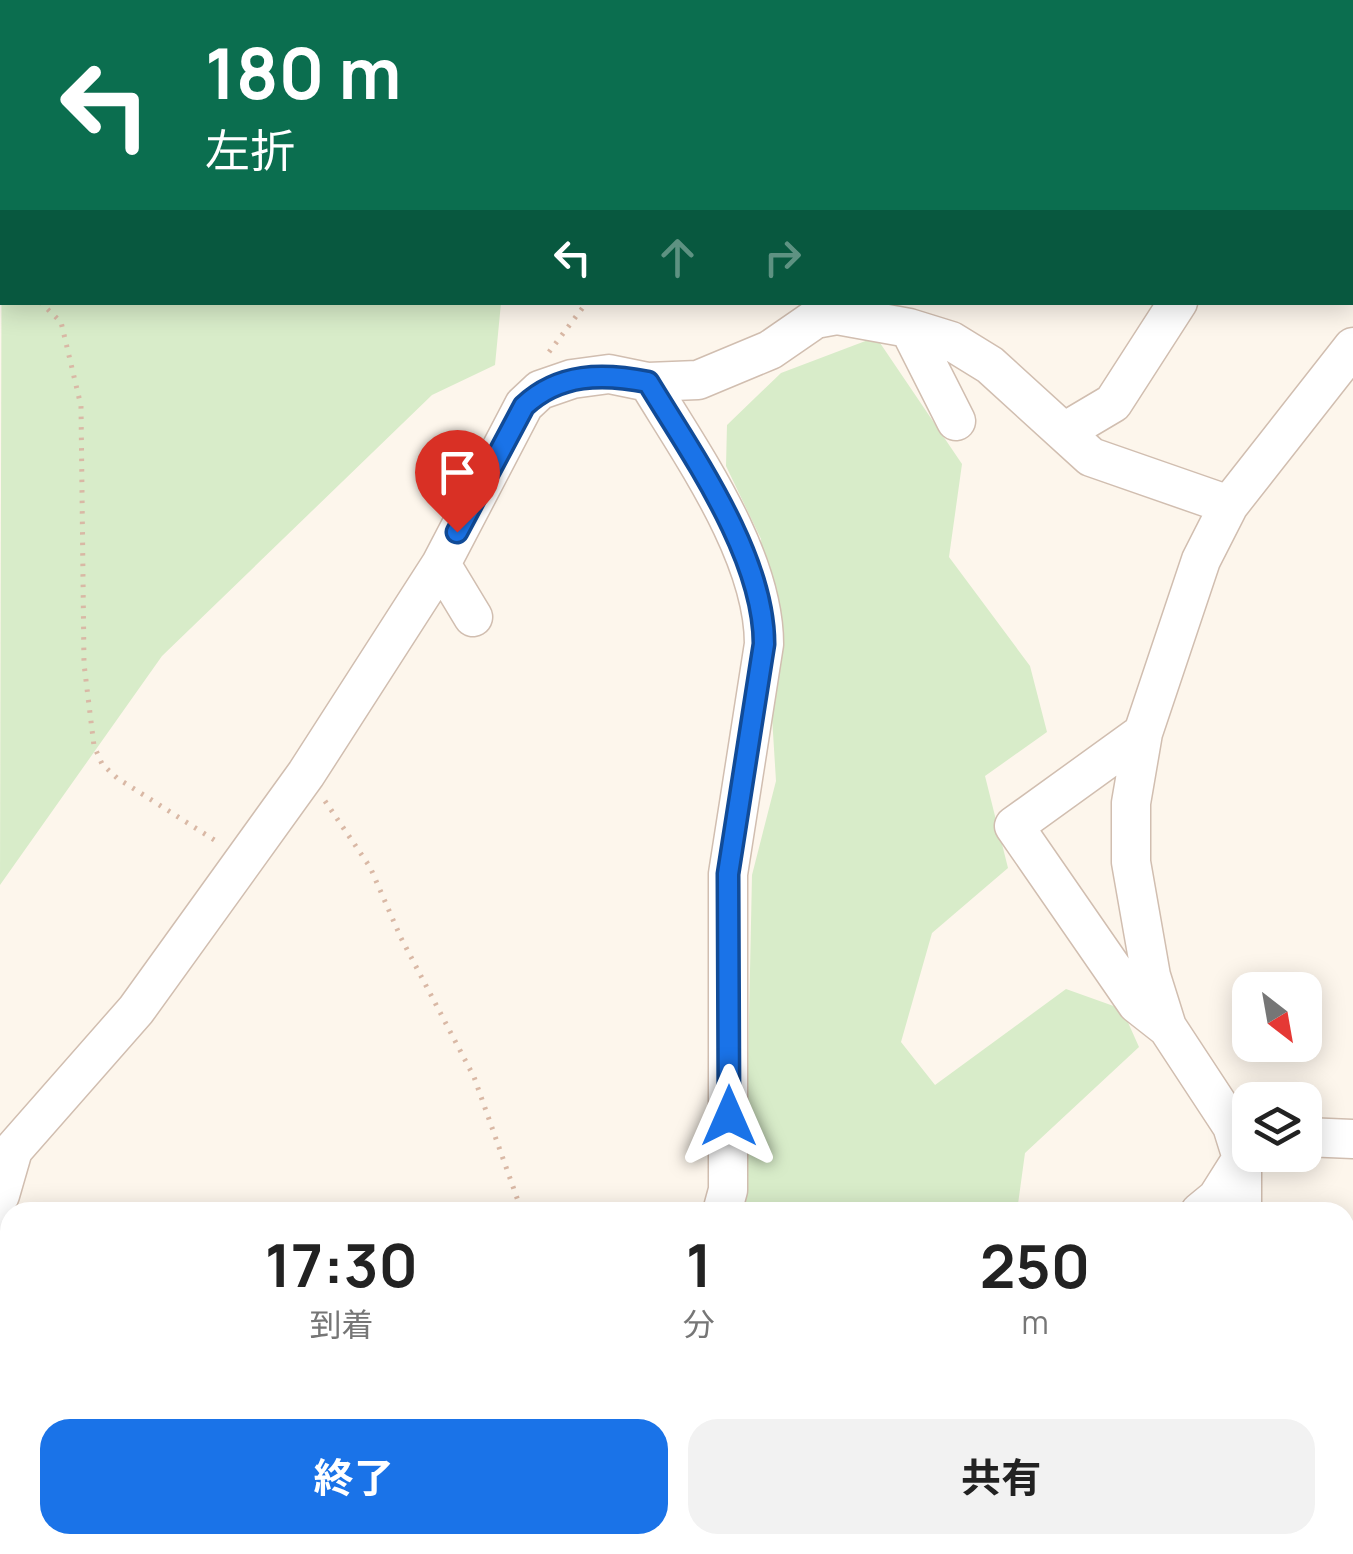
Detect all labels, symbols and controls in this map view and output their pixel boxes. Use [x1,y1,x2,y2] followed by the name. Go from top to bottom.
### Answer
[205,24,402,120] text: 180 m
[40,40,170,170] icon: left
[205,119,295,181] text: 左折
[545,230,600,285] icon: left
[650,230,705,285] icon: ahead
[755,230,810,285] icon: right
[415,430,500,533] pin
[430,445,485,500] icon: arrive
[1232,972,1322,1062] north arrow
[1232,972,1322,1172] map controls
[677,1064,781,1168] position arrow
[1232,1082,1322,1172] button: layers
[265,1223,418,1305] text: 17:30
[686,1223,712,1305] text: 1
[980,1224,1090,1306] text: 250
[1021,1300,1049,1344] text: m
[309,1302,373,1346] text: 到着
[683,1302,715,1346] text: 分
[40,1419,668,1534] button: 終了
[688,1419,1315,1534] button: 共有

